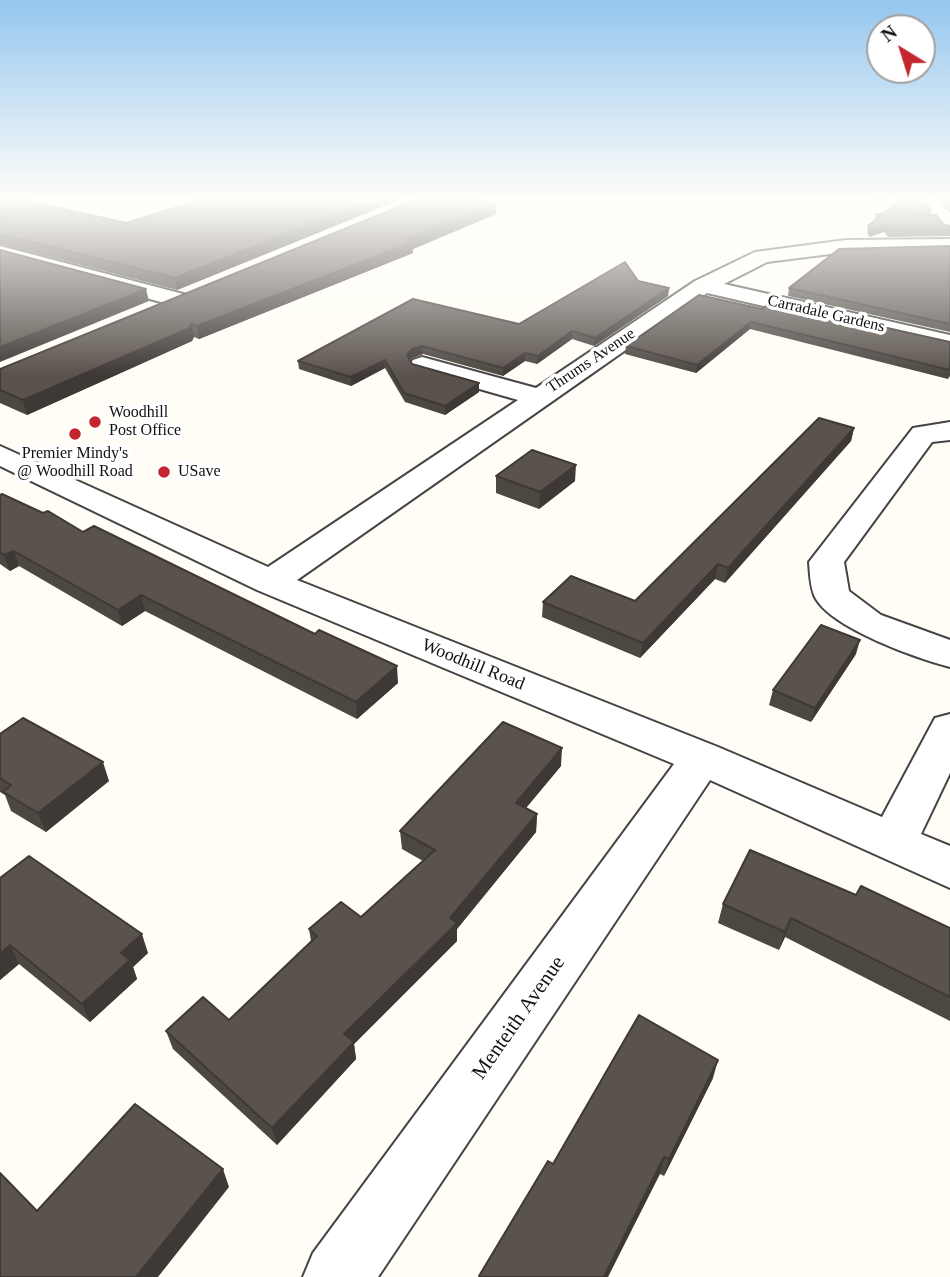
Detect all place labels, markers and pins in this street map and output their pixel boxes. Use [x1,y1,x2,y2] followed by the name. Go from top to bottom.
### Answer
[109,403,181,441] place label: Woodhill Post Office
[87,414,103,430] marker: Woodhill Post Office
[67,426,83,442] marker: Premier Mindy's @ Woodhill Road
[17,444,133,482] place label: Premier Mindy's @ Woodhill Road
[178,462,221,482] place label: USave
[156,464,172,480] marker: USave

